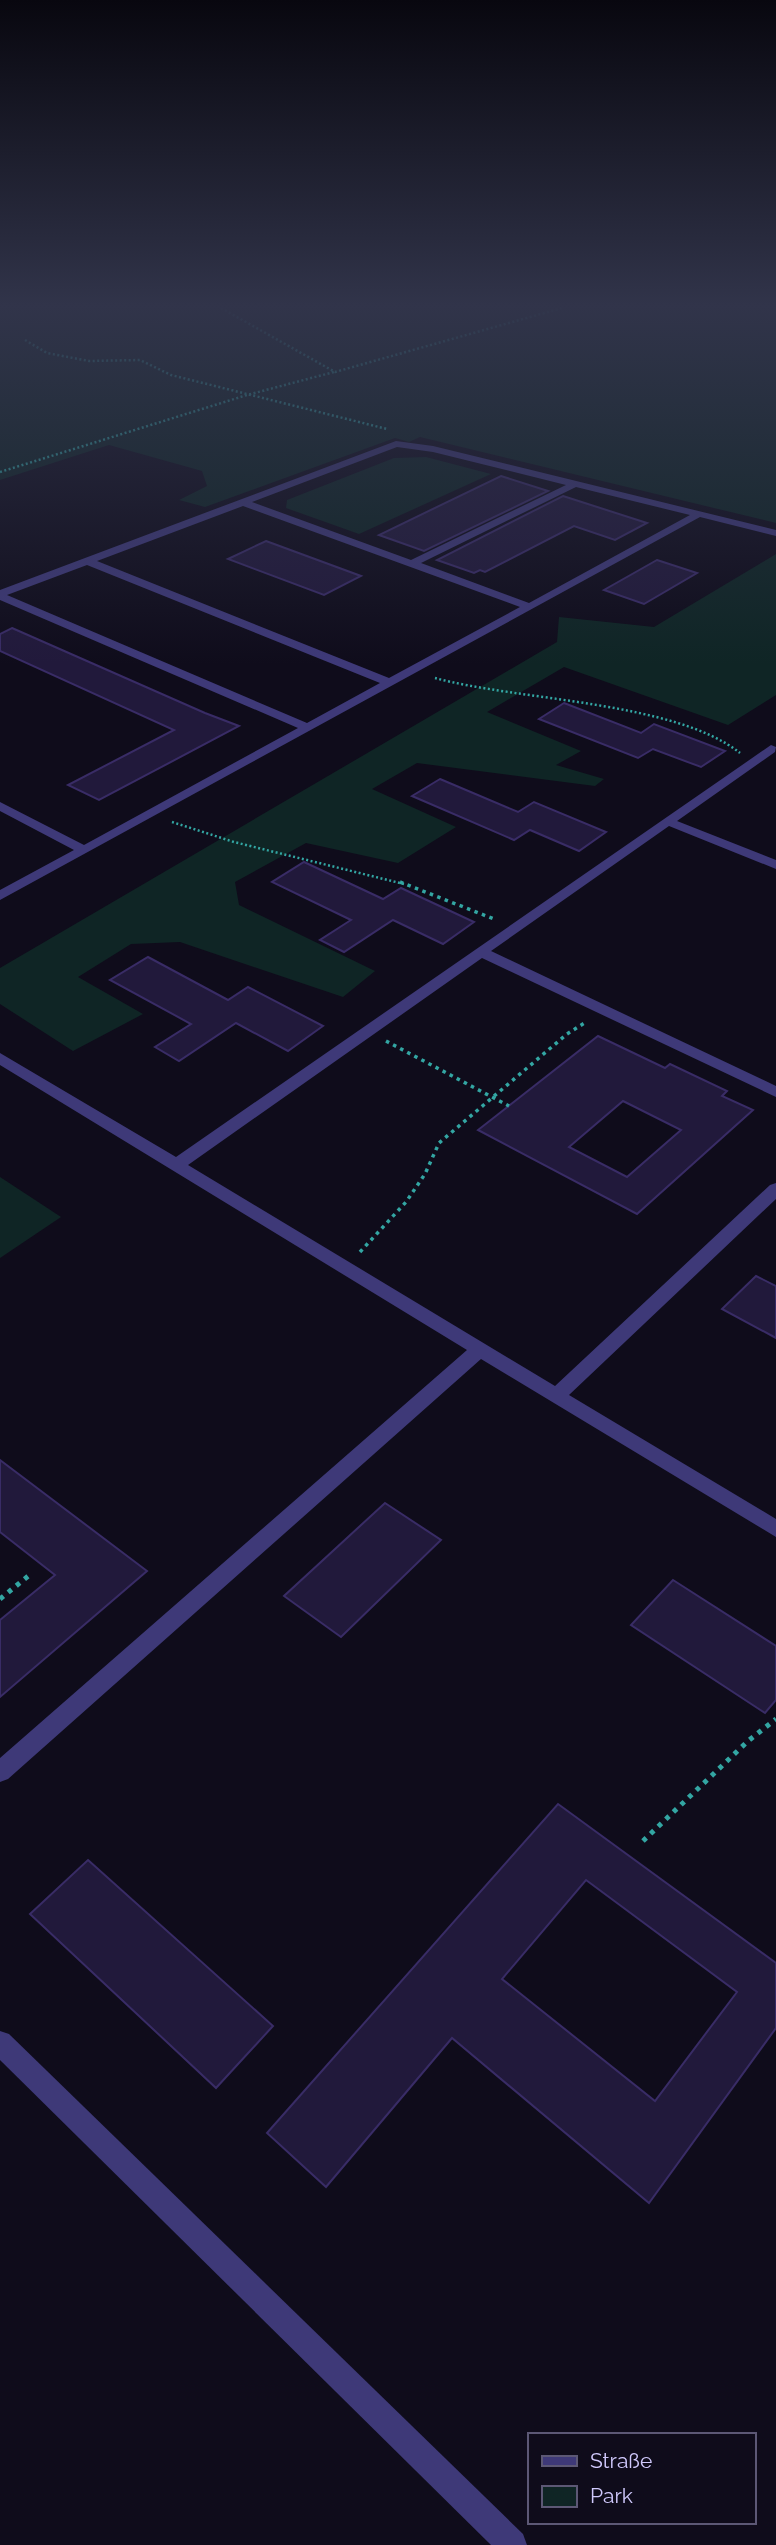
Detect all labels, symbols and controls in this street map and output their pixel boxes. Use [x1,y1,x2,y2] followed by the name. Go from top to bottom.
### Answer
[528,2433,755,2524] legend
[590,2448,652,2473] text: Straße
[590,2483,633,2508] text: Park

